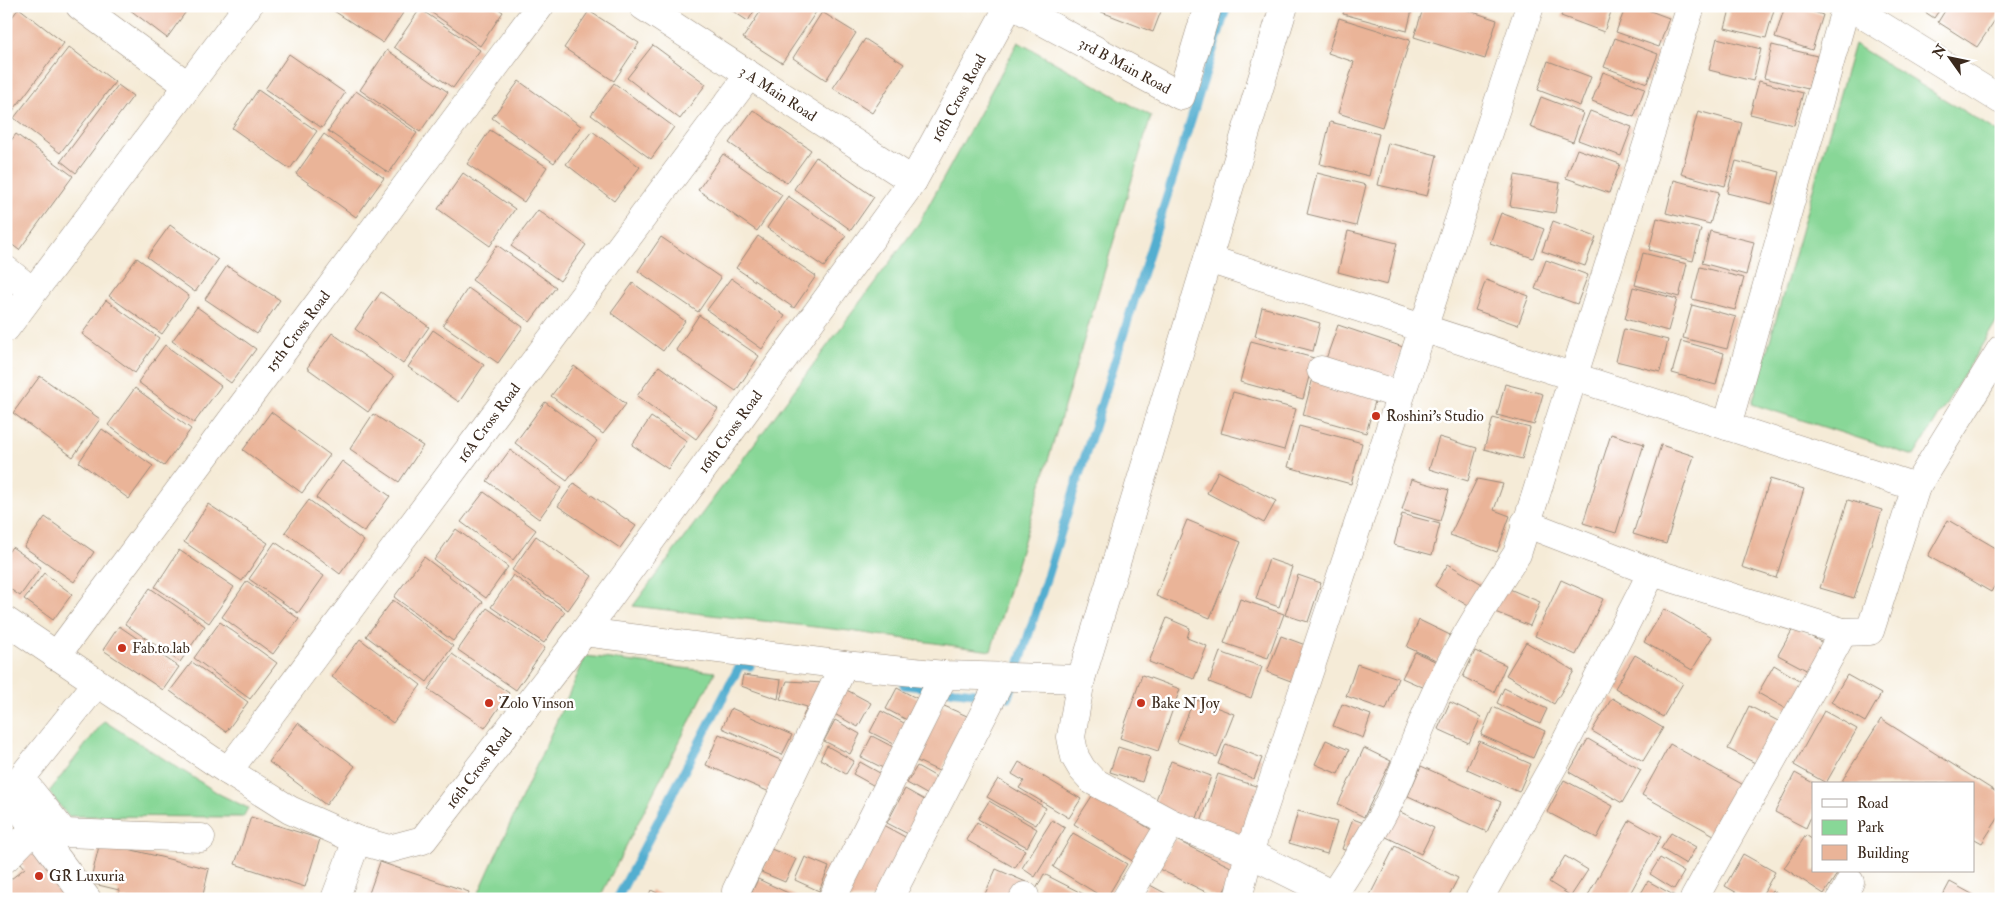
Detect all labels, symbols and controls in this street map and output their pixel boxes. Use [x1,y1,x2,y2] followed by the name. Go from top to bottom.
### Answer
[1924,32,1974,82] north arrow
[1075,34,1175,99] street label: 3rd B Main Road
[1928,41,1950,62] text: N
[927,50,991,145] street label: 16th Cross Road
[736,62,821,126] street label: 3 A Main Road
[262,287,335,376] street label: 15th Cross Road
[453,379,525,466] street label: 16A Cross Road
[694,387,767,477] street label: 16th Cross Road
[1386,407,1484,426] place label: Roshini's Studio
[1370,410,1382,422] marker: Roshini's Studio
[132,639,190,658] place label: Fab.to.lab
[116,642,128,654] marker: Fab.to.lab
[499,694,574,713] place label: Zolo Vinson
[1151,694,1220,714] place label: Bake N Joy
[483,697,495,709] marker: Zolo Vinson
[1135,697,1147,709] marker: Bake N Joy
[442,724,517,813] street label: 16th Cross Road
[1812,782,1974,872] legend
[1857,794,1889,813] text: Road
[1857,818,1884,837] text: Park
[1857,844,1909,863] text: Building
[49,867,125,886] place label: GR Luxuria
[33,870,45,882] marker: GR Luxuria

